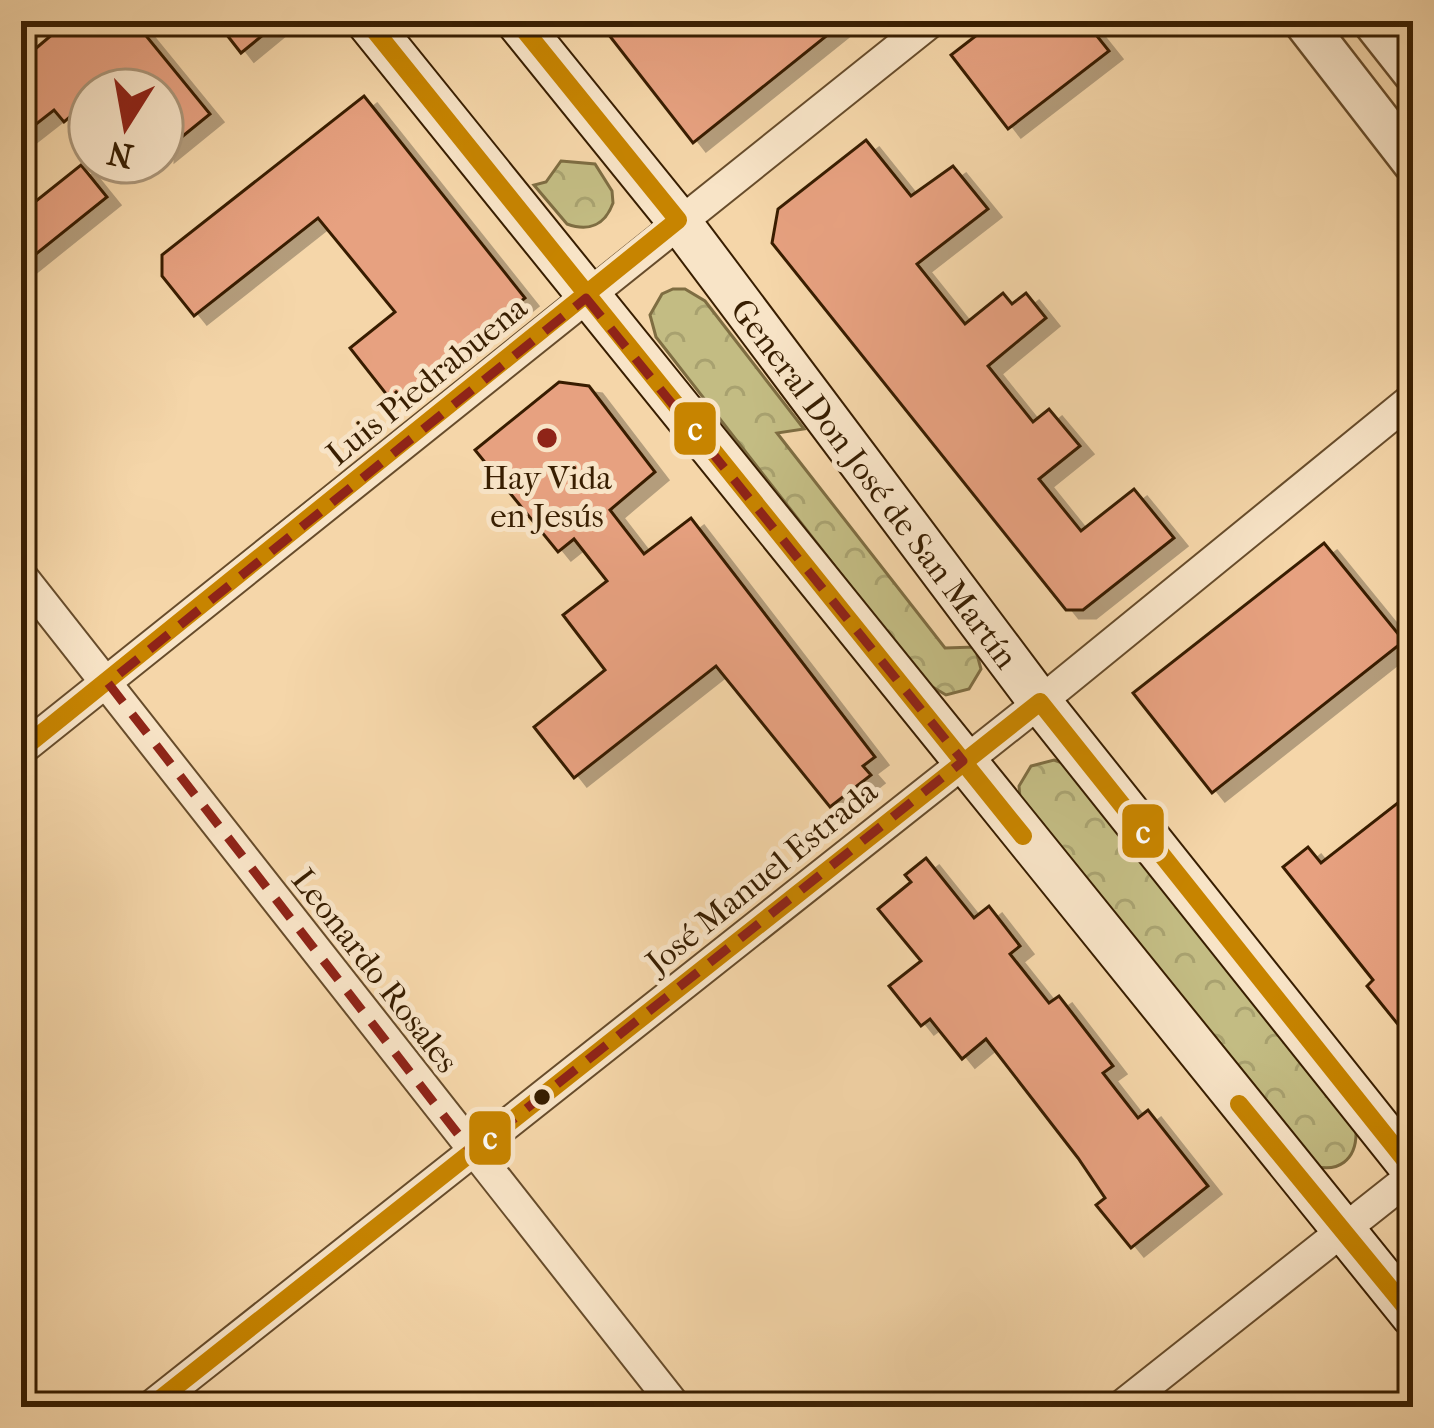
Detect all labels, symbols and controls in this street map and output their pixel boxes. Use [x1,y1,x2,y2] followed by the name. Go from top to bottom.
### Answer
[66,66,186,186] north arrow
[105,132,137,176] text: N
[319,288,536,474] street label: Luis Piedrabuena
[722,291,1026,676] street label: General Don José de San Martín
[672,400,718,457] line badge: c
[688,410,703,449] text: c
[534,425,560,451] marker: Hay Vida en Jesús
[482,459,613,536] place label: Hay Vida en Jesús
[636,772,886,984] street label: José Manuel Estrada
[1120,802,1166,860] line badge: c
[1136,813,1151,852] text: c
[283,861,466,1081] street label: Leonardo Rosales
[531,1086,553,1108] unlabelled marker
[467,1109,513,1167] line badge: c
[483,1119,498,1158] text: c

